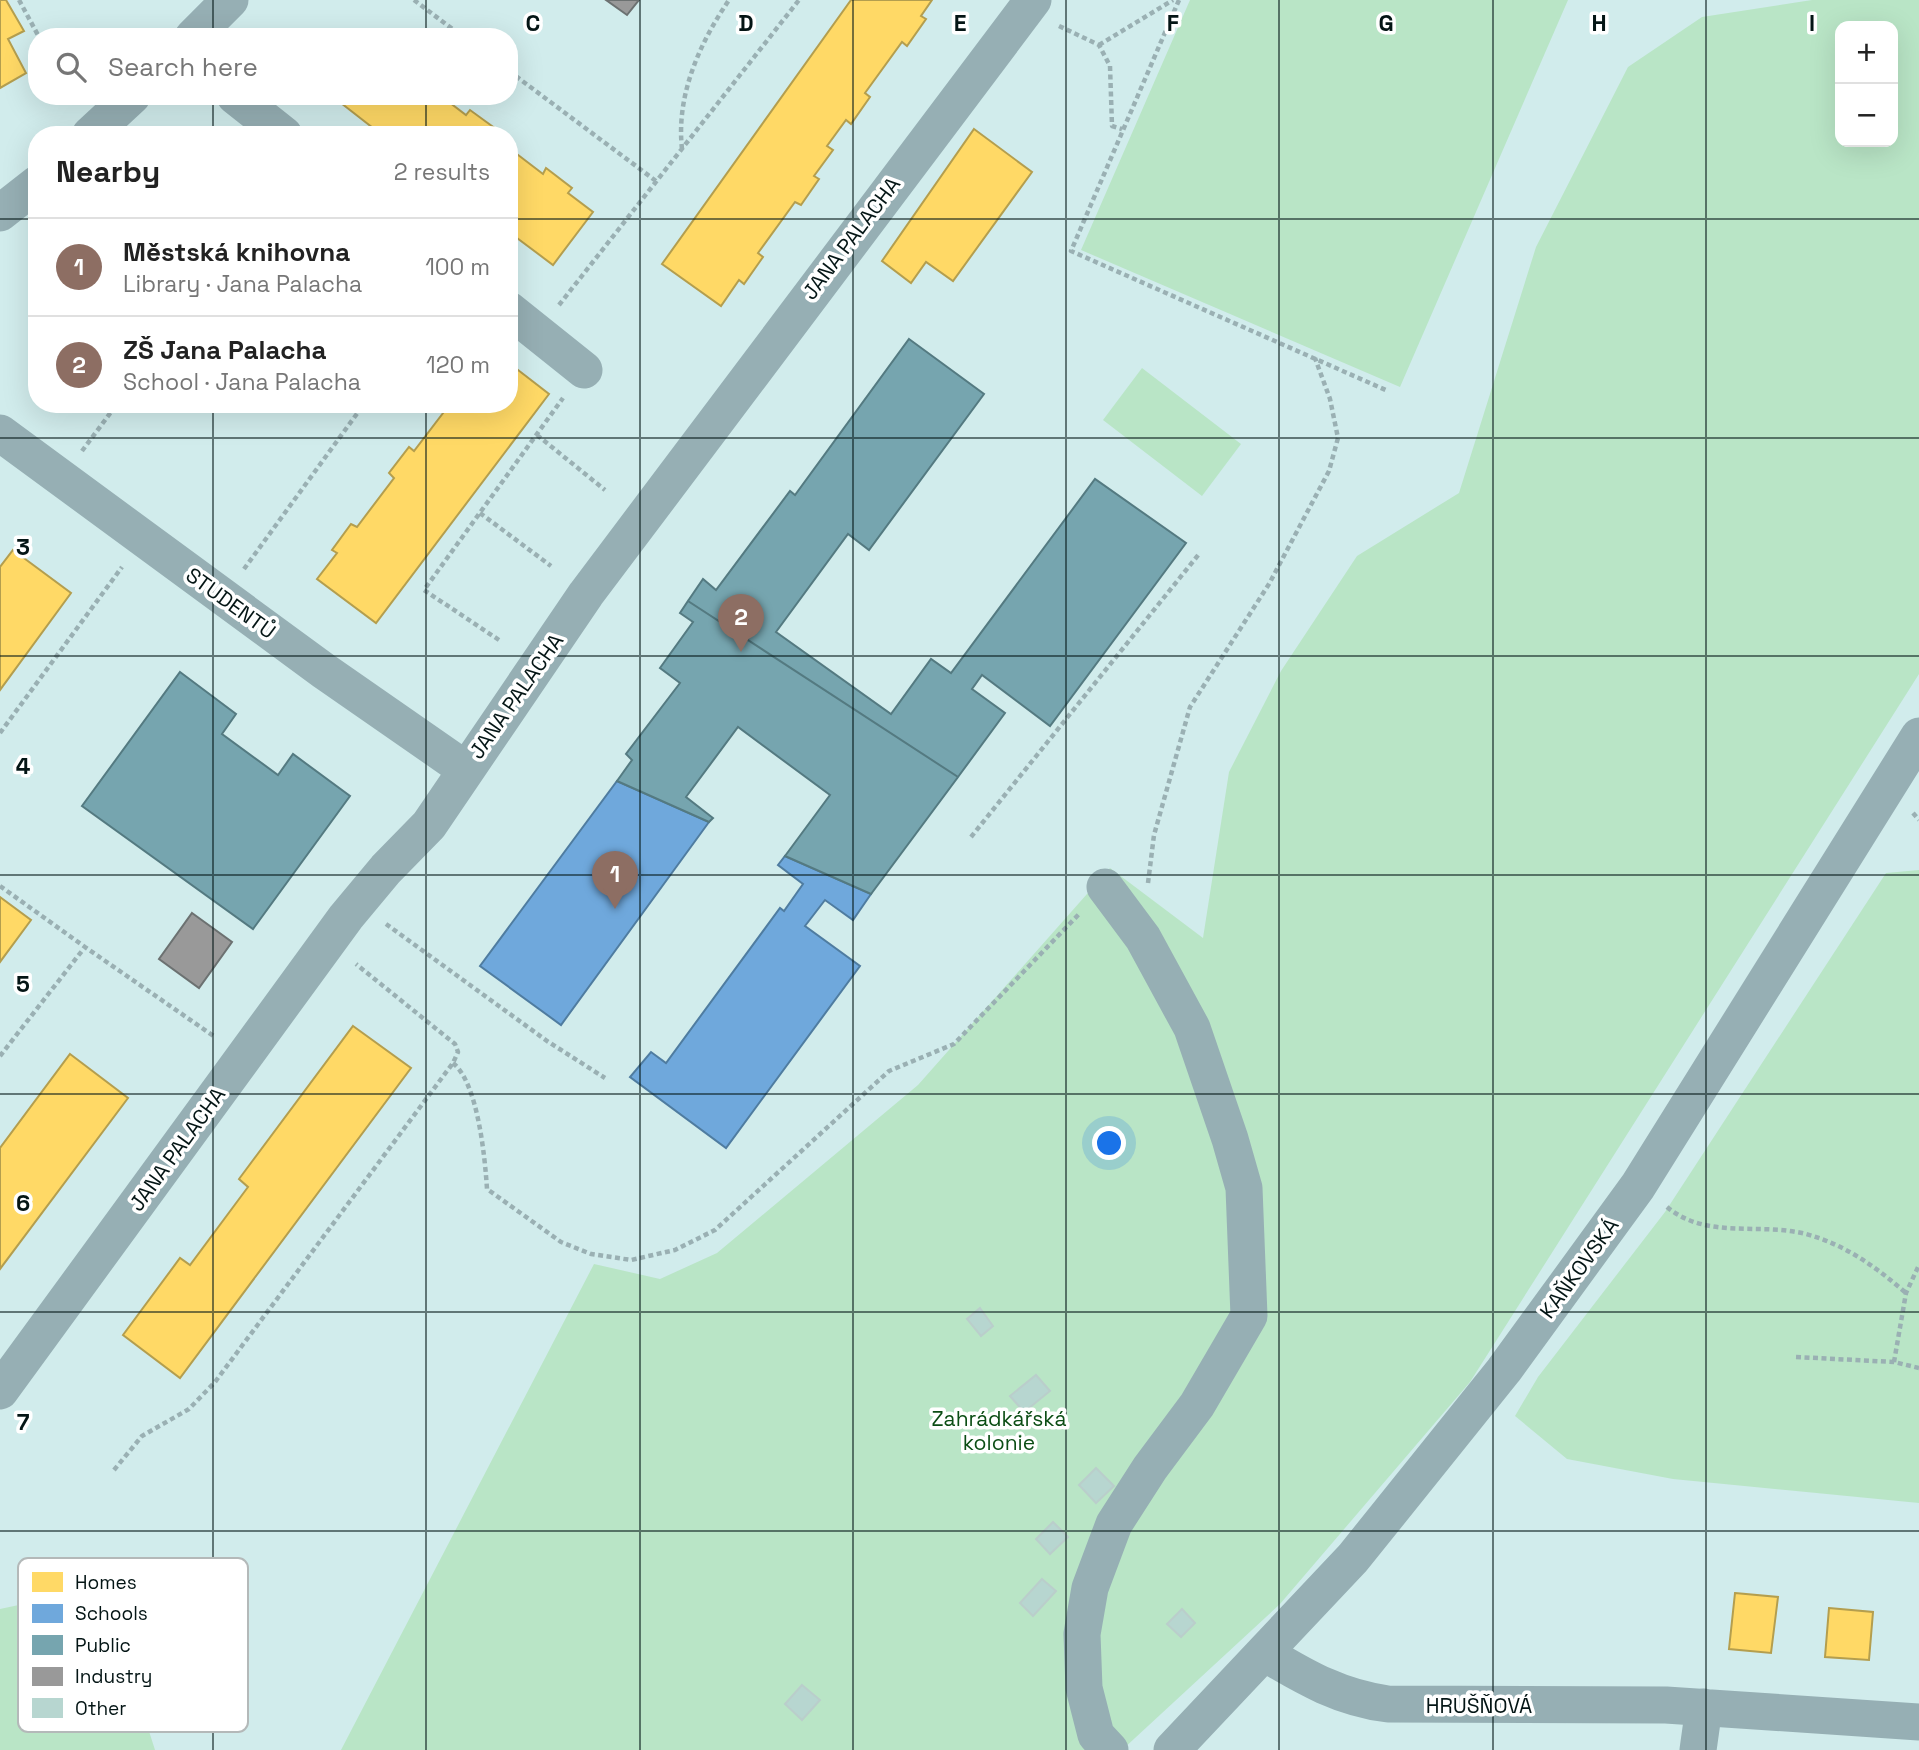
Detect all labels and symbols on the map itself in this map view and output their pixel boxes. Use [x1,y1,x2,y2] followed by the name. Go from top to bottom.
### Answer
[526,8,540,38] text: C
[738,8,754,38] text: D
[954,8,966,38] text: E
[1167,8,1179,38] text: F
[1378,8,1394,38] text: G
[1591,8,1607,38] text: H
[1809,8,1815,38] text: I
[796,171,906,305] street label: JANA PALACHA
[16,532,30,562] text: 3
[181,561,281,645] street label: STUDENTŮ
[718,594,764,652] pin: 2
[463,628,569,764] street label: JANA PALACHA
[16,751,31,781] text: 4
[592,851,638,909] pin: 1
[16,969,30,999] text: 5
[123,1082,231,1216] street label: JANA PALACHA
[1092,1126,1126,1160] your location
[16,1188,30,1218] text: 6
[1534,1213,1624,1323] street label: KAŇKOVSKÁ
[932,1405,1066,1456] park label: Zahrádkářská kolonie
[17,1407,30,1437] text: 7
[18,1558,248,1732] legend
[75,1570,137,1595] text: Homes
[75,1601,148,1626] text: Schools
[75,1633,131,1658] text: Public
[75,1664,152,1689] text: Industry
[1426,1692,1532,1719] street label: HRUŠŇOVÁ
[75,1696,127,1721] text: Other

